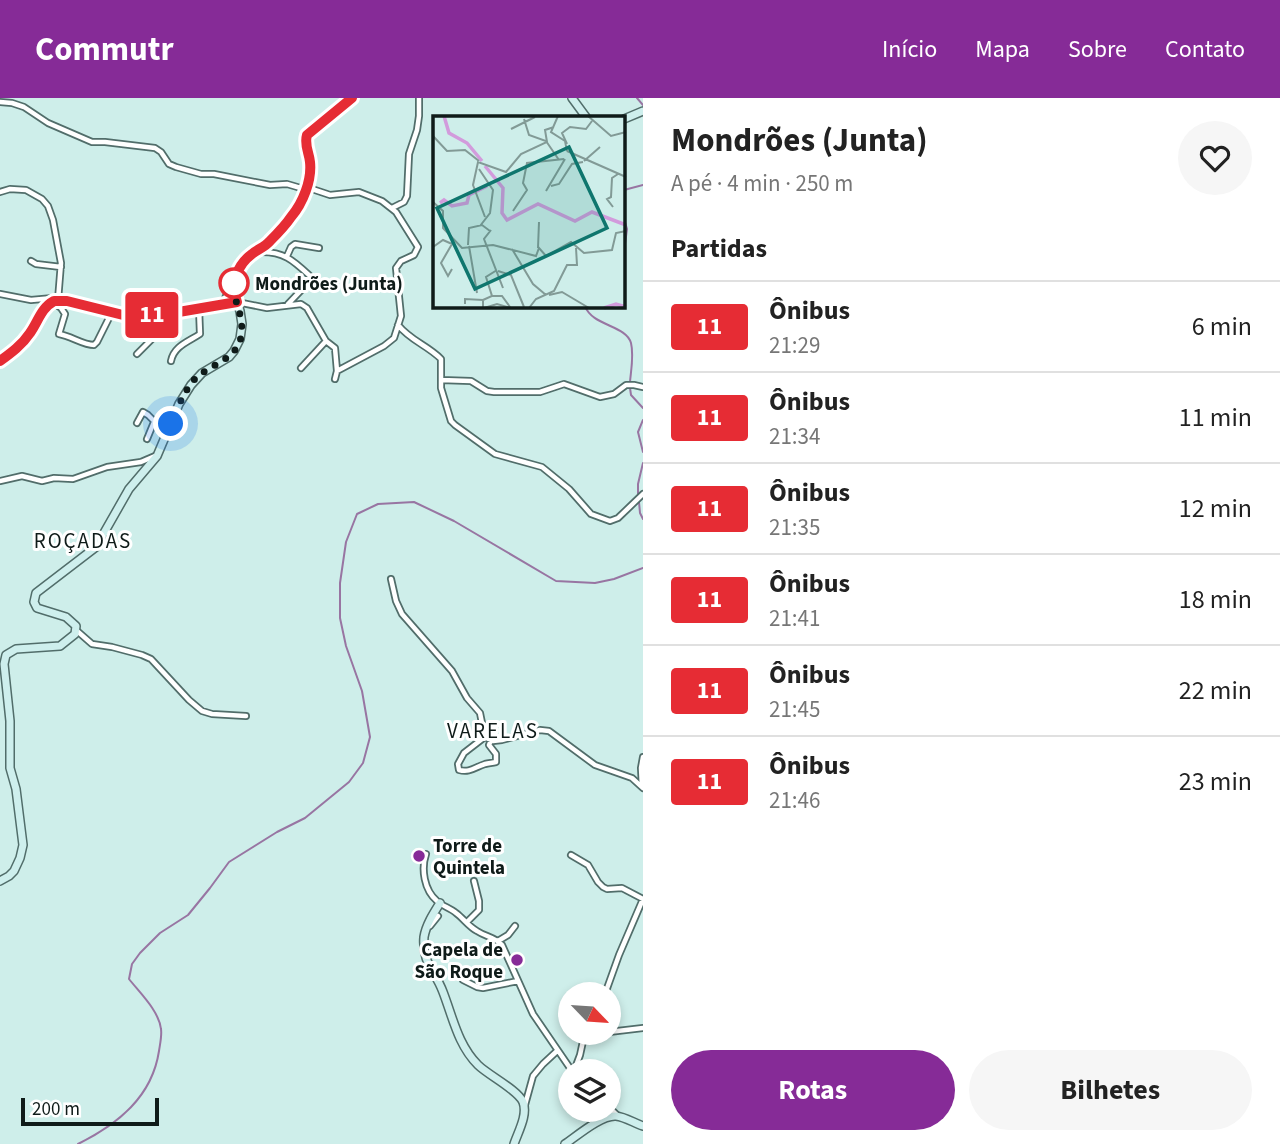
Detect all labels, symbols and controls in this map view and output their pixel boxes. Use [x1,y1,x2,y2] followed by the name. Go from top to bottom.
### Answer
[35,26,174,73] text: Commutr
[882,32,937,67] text: Início
[975,32,1030,67] text: Mapa
[1068,32,1127,67] text: Sobre
[1165,32,1245,67] text: Contato
[433,116,626,308] inset map
[671,117,928,164] text: Mondrões (Junta)
[1178,121,1252,195] button: heart
[671,167,853,200] text: A pé · 4 min · 250 m
[671,230,767,267] text: Partidas
[219,268,249,298] marker: Mondrões (Junta)
[255,271,403,298] place label: Mondrões (Junta)
[120,292,184,338] line badge: 11
[769,292,850,329] text: Ônibus
[139,297,165,332] text: 11
[1192,308,1252,345] text: 6 min
[697,309,722,344] text: 11
[769,329,820,362] text: 21:29
[769,383,850,420] text: Ônibus
[1179,399,1252,436] text: 11 min
[697,400,722,435] text: 11
[153,406,188,441] your location
[769,420,820,453] text: 21:34
[769,474,850,511] text: Ônibus
[1179,490,1252,527] text: 12 min
[697,491,722,526] text: 11
[769,511,820,544] text: 21:35
[34,526,132,556] district label: ROÇADAS
[769,565,850,602] text: Ônibus
[1179,581,1252,618] text: 18 min
[697,582,722,617] text: 11
[769,602,820,635] text: 21:41
[769,656,850,693] text: Ônibus
[1179,672,1252,709] text: 22 min
[697,673,722,708] text: 11
[769,693,820,726] text: 21:45
[447,716,539,746] district label: VARELAS
[769,747,850,784] text: Ônibus
[1179,763,1252,800] text: 23 min
[697,764,722,799] text: 11
[769,784,820,817] text: 21:46
[433,833,505,882] place label: Torre de Quintela
[411,848,427,864] marker: Torre de Quintela
[415,937,503,986] place label: Capela de São Roque
[509,952,525,968] marker: Capela de São Roque
[558,982,621,1045] north arrow
[558,982,621,1122] map controls
[671,1050,955,1130] button: Rotas
[969,1050,1252,1130] button: Bilhetes
[558,1059,621,1122] button: layers
[21,1095,159,1127] scale bar
[32,1096,80,1123] text: 200 m

